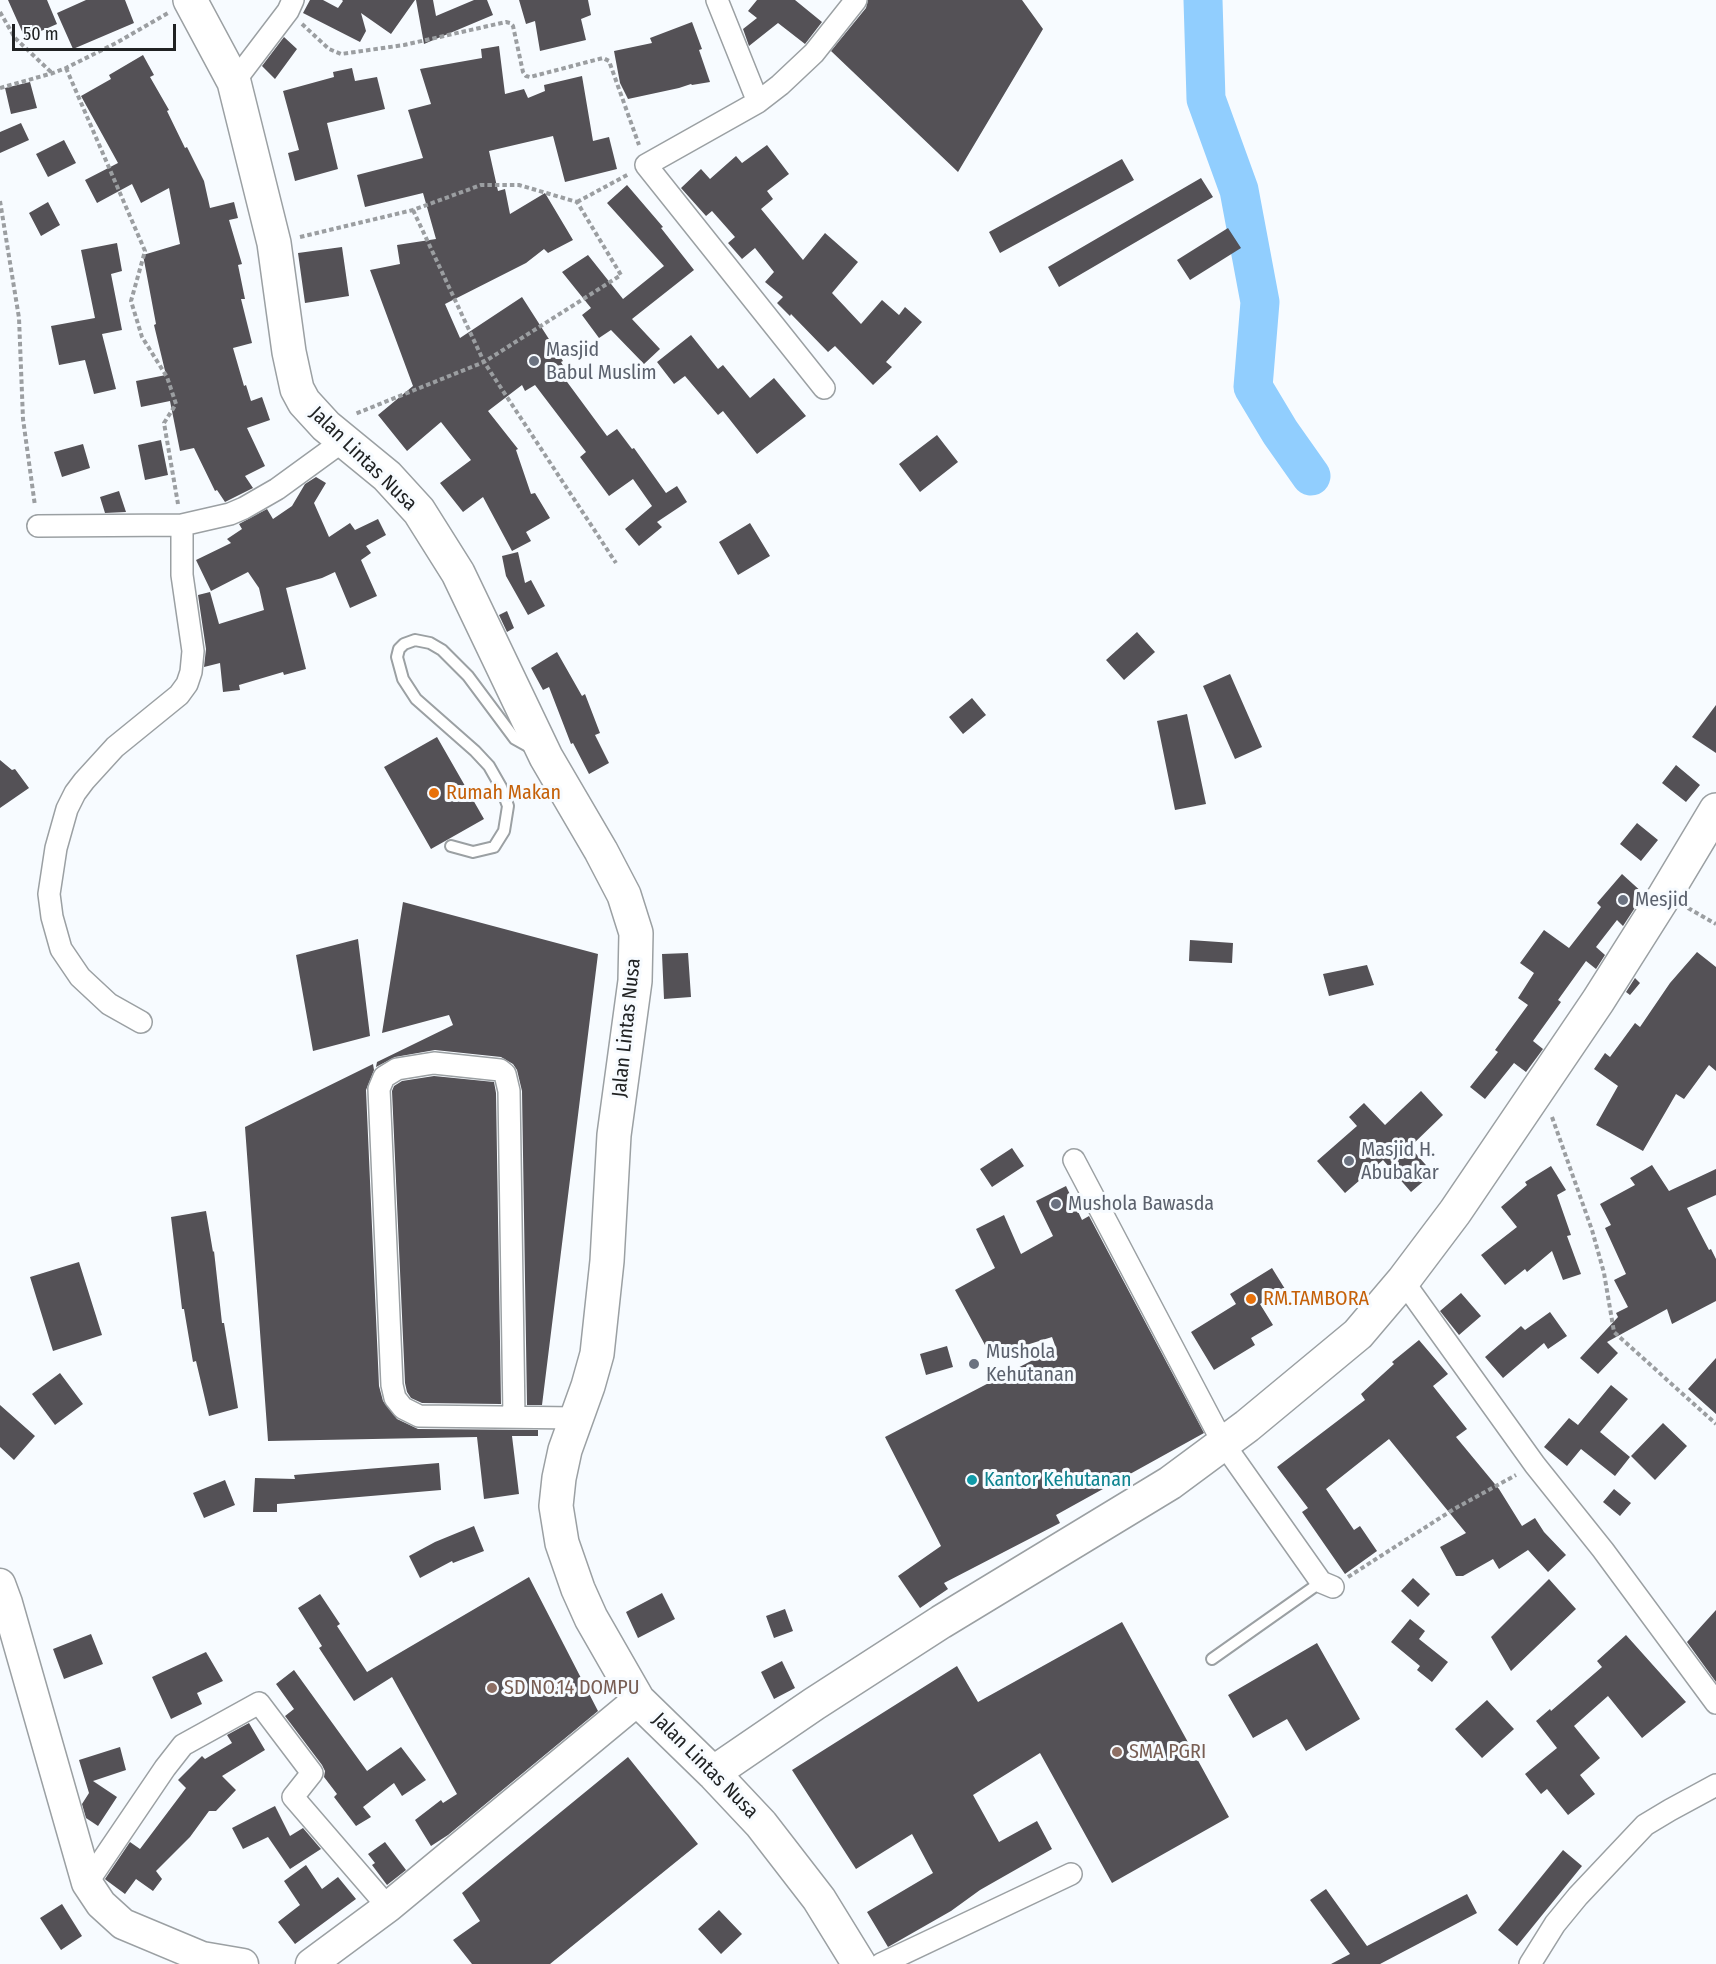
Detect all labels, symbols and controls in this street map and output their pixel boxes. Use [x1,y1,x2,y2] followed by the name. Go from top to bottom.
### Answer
[15,12,178,50] scale bar
[23,23,59,45] text: 50 m
[546,338,657,385] place label: Masjid Babul Muslim
[527,354,541,368] marker: Masjid Babul Muslim
[304,402,422,516] street label: Jalan Lintas Nusa
[446,781,561,805] place label: Rumah Makan
[427,786,441,800] marker: Rumah Makan
[1635,888,1688,912] place label: Mesjid
[1616,893,1630,907] marker: Mesjid
[608,957,646,1099] street label: Jalan Lintas Nusa
[1361,1138,1439,1185] place label: Masjid H. Abubakar
[1342,1154,1356,1168] marker: Masjid H. Abubakar
[1068,1192,1214,1216] place label: Mushola Bawasda
[1049,1197,1063,1211] marker: Mushola Bawasda
[1263,1287,1369,1311] place label: RM.TAMBORA
[1244,1292,1258,1306] marker: RM.TAMBORA
[986,1340,1074,1387] place label: Mushola Kehutanan
[967,1357,981,1371] marker: Mushola Kehutanan
[984,1468,1131,1492] place label: Kantor Kehutanan
[965,1473,979,1487] marker: Kantor Kehutanan
[504,1676,639,1700] place label: SD NO.14 DOMPU
[485,1681,499,1695] marker: SD NO.14 DOMPU
[647,1708,763,1824] street label: Jalan Lintas Nusa
[1129,1740,1206,1764] place label: SMA PGRI
[1110,1745,1124,1759] marker: SMA PGRI

